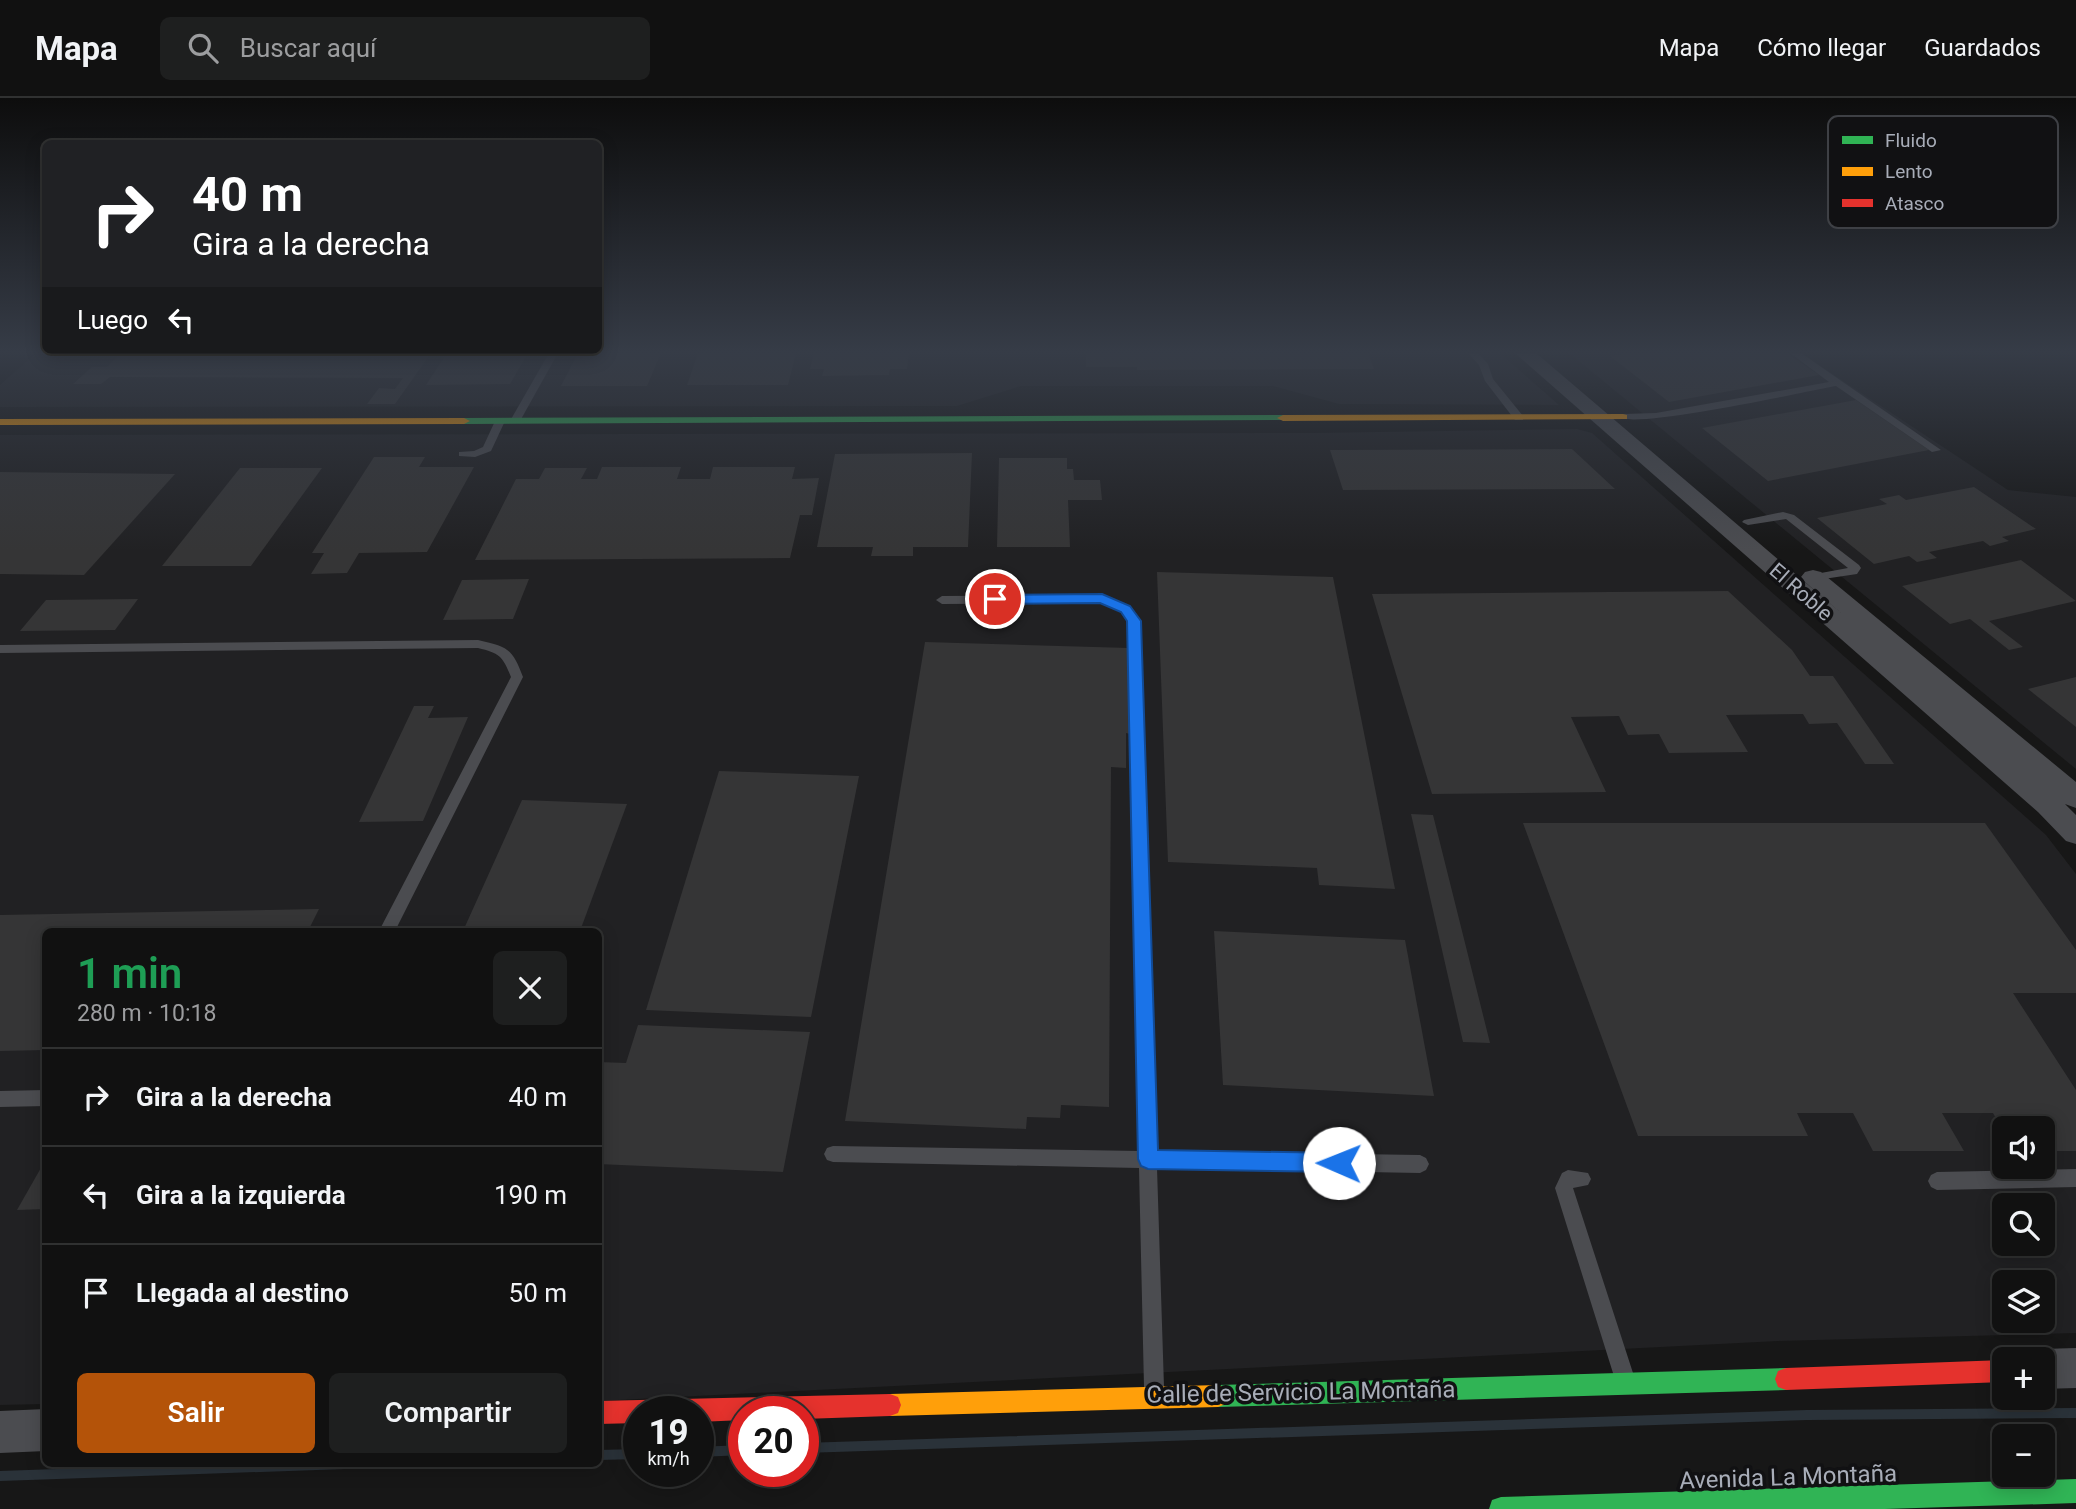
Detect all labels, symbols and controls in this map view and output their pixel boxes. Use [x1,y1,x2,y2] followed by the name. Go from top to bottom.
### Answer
[160,17,650,80] search box
[35,29,118,68] text: Mapa
[184,29,222,67] icon: search
[240,33,376,63] text: Buscar aquí
[1659,34,1719,62] text: Mapa
[1757,34,1886,62] text: Cómo llegar
[1924,34,2041,62] text: Guardados
[1828,116,2058,228] legend
[1885,129,1937,152] text: Fluido
[1885,160,1933,183] text: Lento
[192,166,303,223] text: 40 m
[77,168,168,259] icon: right
[1885,192,1944,215] text: Atasco
[192,225,430,263] text: Gira a la derecha
[162,301,200,339] icon: left
[77,305,148,335] text: Luego
[1765,558,1837,626] street label: El Roble
[965,569,1025,629] pin
[976,580,1014,618] icon: arrive
[77,949,182,998] text: 1 min
[493,951,567,1025] button: close
[77,1000,216,1027] text: 280 m · 10:18
[77,1078,115,1116] icon: right
[136,1082,332,1112] text: Gira a la derecha
[509,1082,567,1112] text: 40 m
[1992,1116,2055,1487] map controls
[1992,1116,2055,1179] button: sound
[1302,1126,1376,1200] position arrow
[77,1176,115,1214] icon: left
[136,1180,346,1210] text: Gira a la izquierda
[494,1180,567,1210] text: 190 m
[1992,1193,2055,1256] button: search
[1992,1270,2055,1333] button: layers
[77,1274,115,1312] icon: arrive
[136,1278,349,1308] text: Llegada al destino
[509,1278,567,1308] text: 50 m
[1992,1347,2055,1410] button: +
[77,1373,315,1453] button: Salir
[329,1373,567,1453] button: Compartir
[1146,1375,1456,1409] street label: Calle de Servicio La Montaña
[728,1396,819,1487] speed limit sign: 20
[648,1412,689,1453] text: 19
[1992,1424,2055,1487] button: −
[647,1448,690,1469] text: km/h
[1679,1459,1897,1495] street label: Avenida La Montaña

